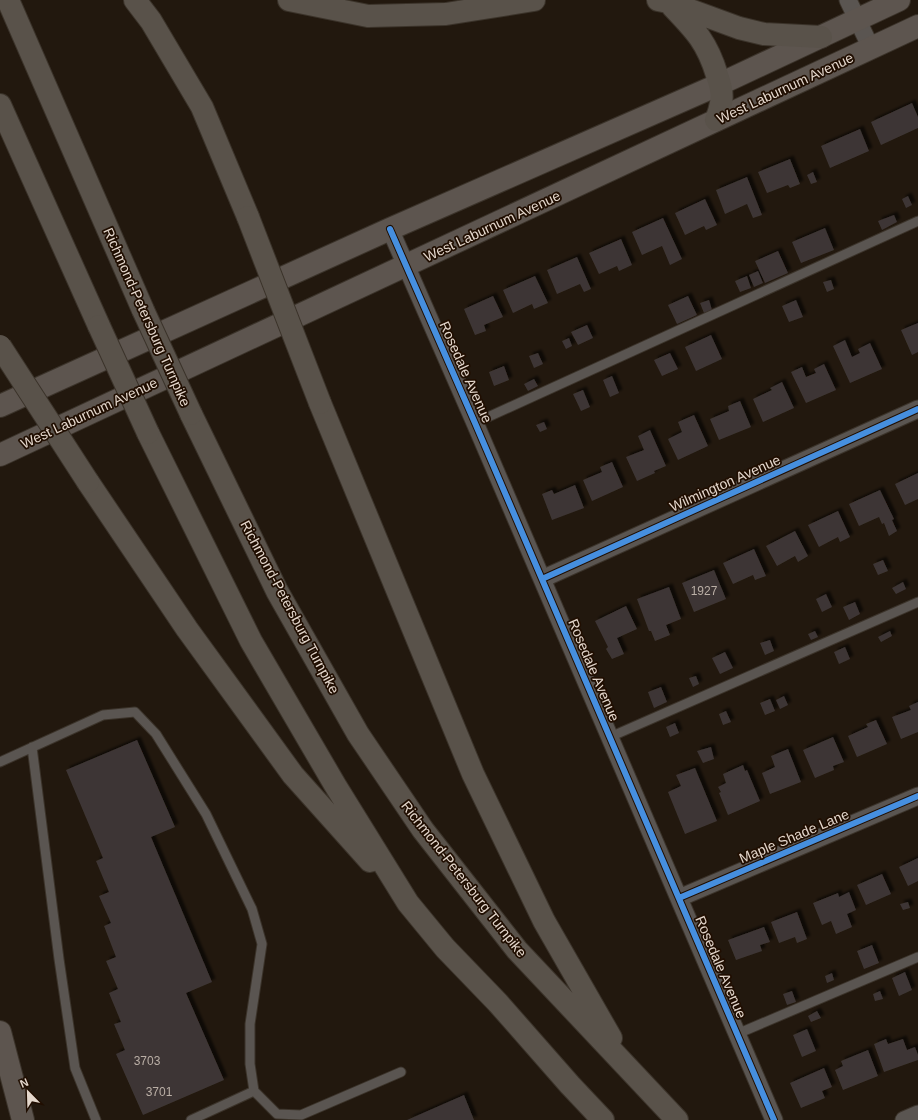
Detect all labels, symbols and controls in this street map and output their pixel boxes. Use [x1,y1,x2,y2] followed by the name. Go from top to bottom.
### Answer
[714,49,856,127] street label: West Laburnum Avenue
[421,187,563,265] street label: West Laburnum Avenue
[100,225,194,409] street label: Richmond-Petersburg Turnpike
[436,319,496,425] street label: Rosedale Avenue
[18,374,160,452] street label: West Laburnum Avenue
[667,451,783,515] street label: Wilmington Avenue
[237,518,343,696] street label: Richmond-Petersburg Turnpike
[691,584,718,598] house number: 1927
[565,616,623,724] street label: Rosedale Avenue
[398,798,530,960] street label: Richmond-Petersburg Turnpike
[737,806,851,866] street label: Maple Shade Lane
[692,913,750,1021] street label: Rosedale Avenue
[134,1054,161,1068] house number: 3703
[8,1072,48,1112] north arrow
[18,1076,30,1090] text: N
[146,1085,173,1099] house number: 3701

